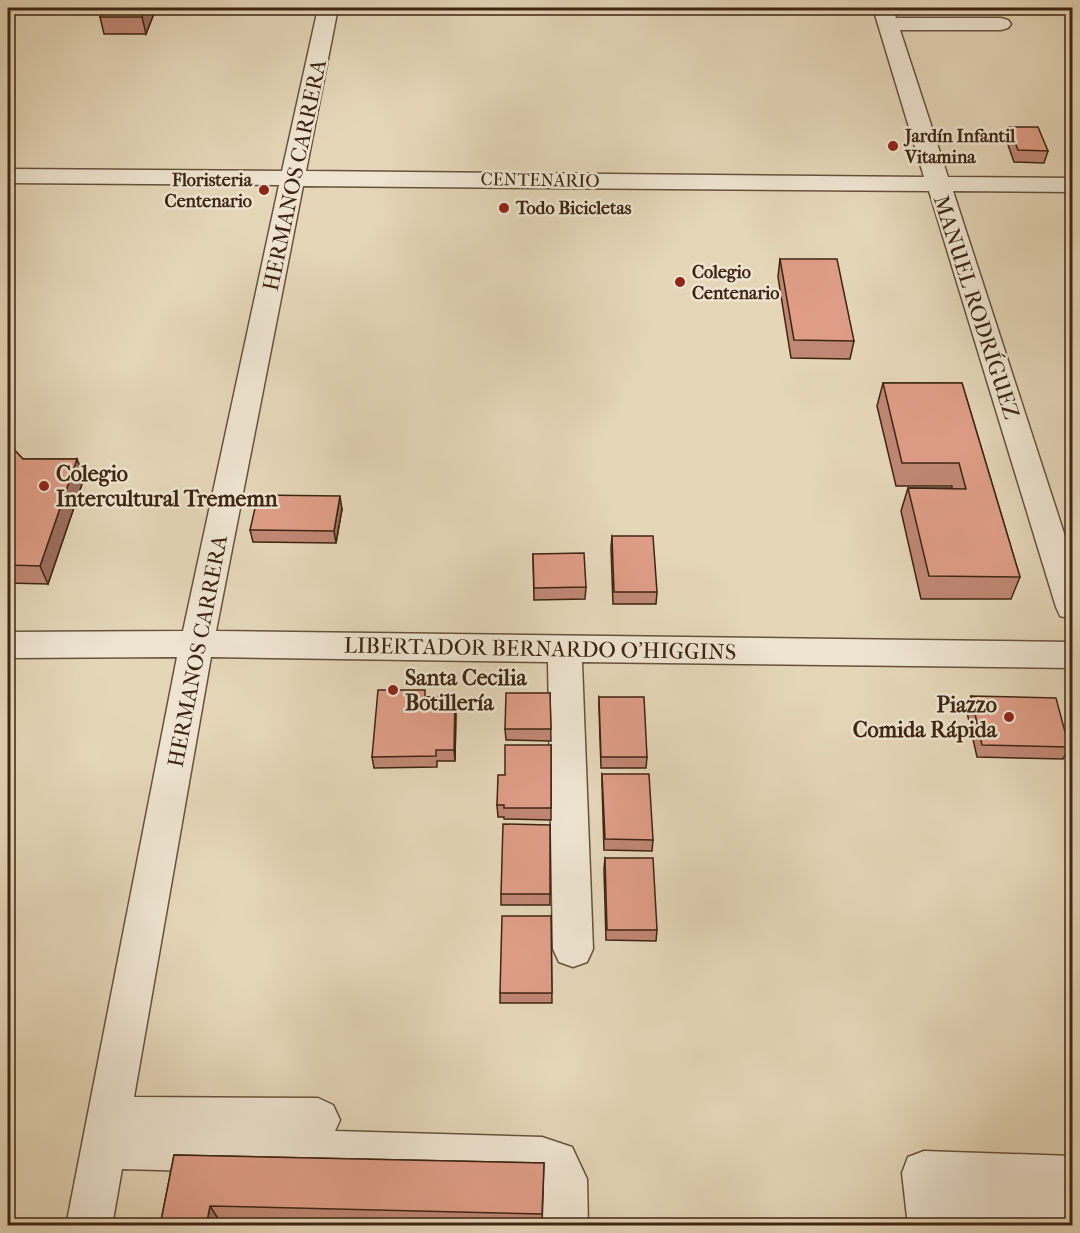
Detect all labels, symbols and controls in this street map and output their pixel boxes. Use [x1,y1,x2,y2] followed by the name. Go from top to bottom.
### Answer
[258,57,332,293] street label: HERMANOS CARRERA
[903,126,1016,168] place label: Jardín Infantil Vitamina
[886,139,900,153] marker: Jardín Infantil Vitamina
[480,169,600,192] street label: CENTENARIO
[165,170,253,212] place label: Floristeria Centenario
[257,183,271,197] marker: Floristeria Centenario
[928,192,1026,423] street label: MANUEL RODRÍGUEZ
[515,198,632,219] place label: Todo Bicicletas
[497,201,511,215] marker: Todo Bicicletas
[692,262,779,304] place label: Colegio Centenario
[673,275,687,289] marker: Colegio Centenario
[56,461,278,512] place label: Colegio Intercultural Trememn
[37,479,51,493] marker: Colegio Intercultural Trememn
[163,532,233,769] street label: HERMANOS CARRERA
[344,633,736,665] street label: LIBERTADOR BERNARDO O'HIGGINS
[405,665,527,716] place label: Santa Cecilia Botillería
[386,683,400,697] marker: Santa Cecilia Botillería
[853,692,998,743] place label: Piazzo Comida Rápida
[1002,710,1016,724] marker: Piazzo Comida Rápida

